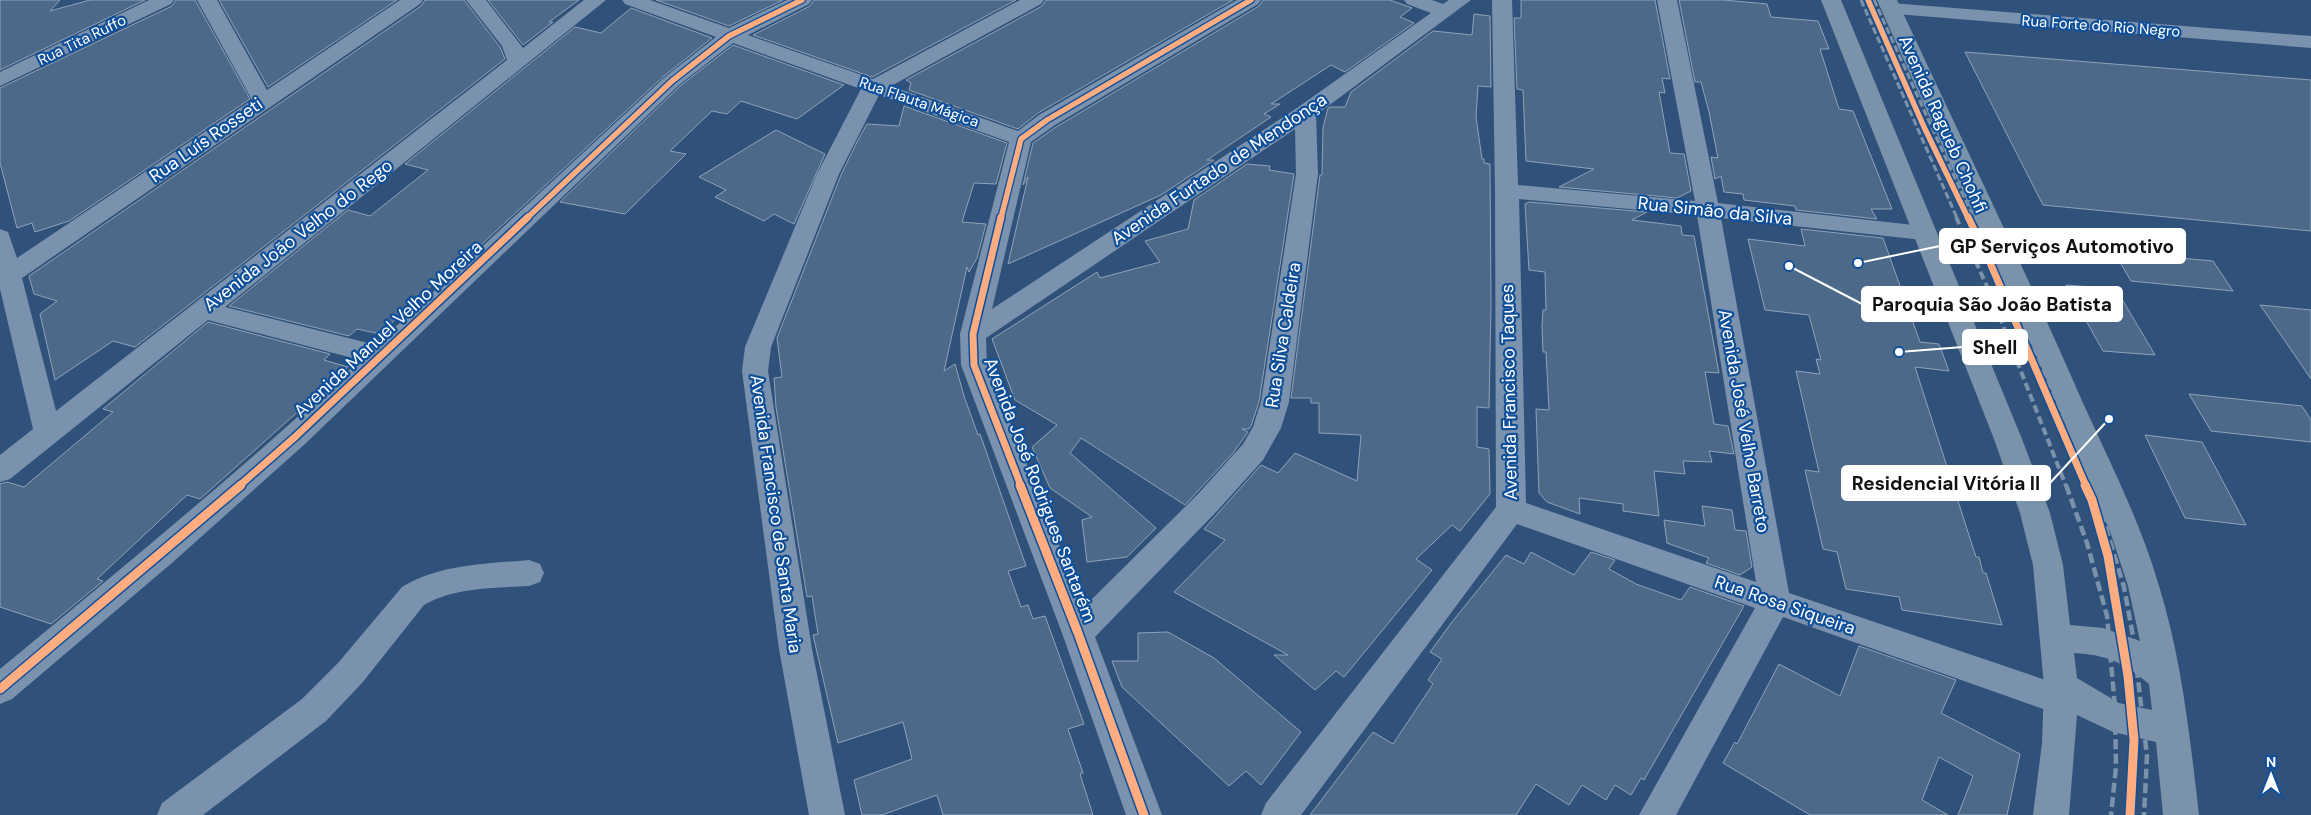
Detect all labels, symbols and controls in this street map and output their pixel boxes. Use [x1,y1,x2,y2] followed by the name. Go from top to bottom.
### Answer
[34,10,130,70] street label: Rua Tita Ruffo
[2021,10,2181,42] street label: Rua Forte do Rio Negro
[1893,31,1993,217] street label: Avenida Ragueb Chohfi
[857,72,981,132] street label: Rua Flauta Mágica
[1106,88,1332,250] street label: Avenida Furtado de Mendonça
[144,92,268,188] street label: Rua Luís Rosseti
[198,153,398,317] street label: Avenida João Velho do Rego
[1637,191,1793,231] street label: Rua Simão da Silva
[1940,229,2185,263] callout: GP Serviços Automotivo
[1950,234,2174,259] text: GP Serviços Automotivo
[289,235,487,423] street label: Avenida Manuel Velho Moreira
[1260,261,1306,409] street label: Rua Silva Caldeira
[1495,284,1523,500] street label: Avenida Francisco Taques
[1862,287,2122,321] callout: Paroquia São João Batista
[1872,292,2112,317] text: Paroquia São João Batista
[1713,307,1775,535] street label: Avenida José Velho Barreto
[1963,330,2027,364] callout: Shell
[1973,335,2017,360] text: Shell
[978,354,1102,626] street label: Avenida José Rodrigues Santarém
[745,373,807,655] street label: Avenida Francisco de Santa Maria
[1842,466,2050,500] callout: Residencial Vitória II
[1852,471,2040,496] text: Residencial Vitória II
[1711,570,1859,640] street label: Rua Rosa Siqueira
[2246,750,2296,800] north arrow
[2266,753,2276,771] text: N

